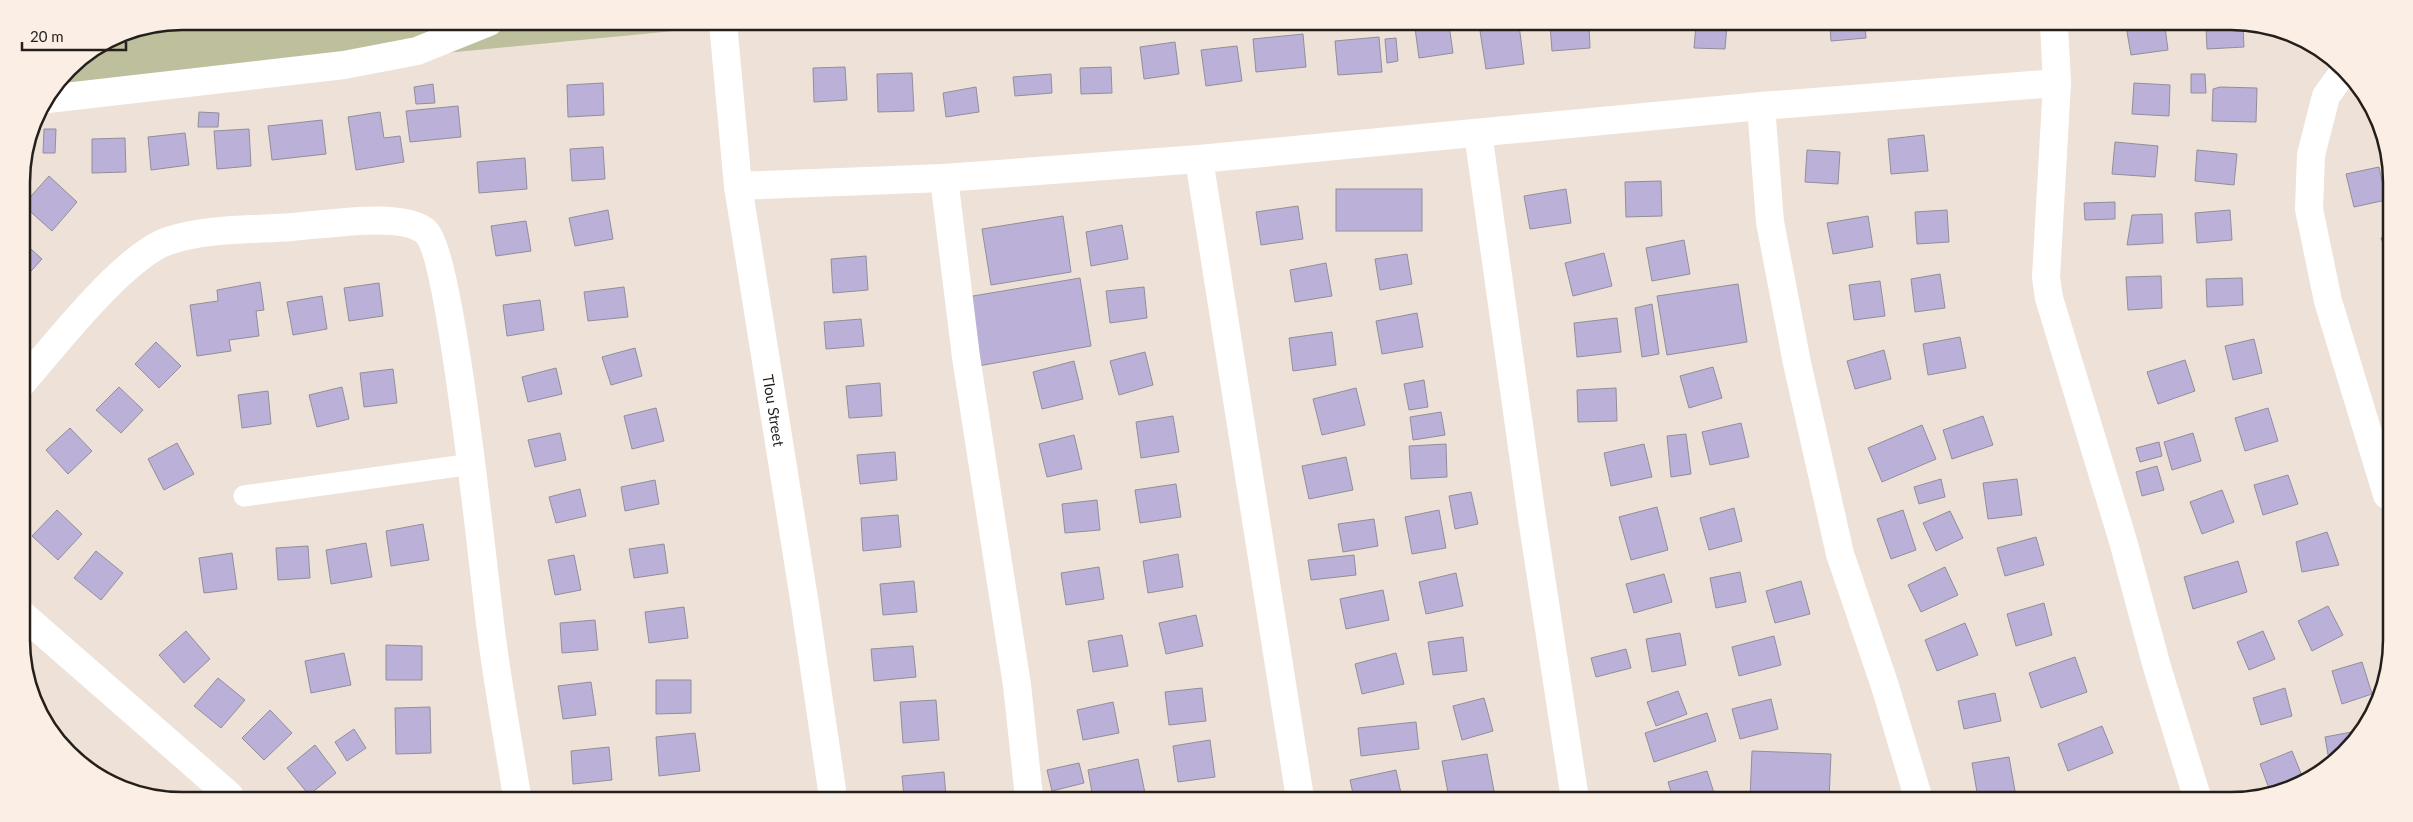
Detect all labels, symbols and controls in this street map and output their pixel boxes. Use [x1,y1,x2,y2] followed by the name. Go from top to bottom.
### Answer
[22,20,126,52] scale bar
[30,27,64,45] text: 20 m
[759,373,789,448] street label: Tlou Street

